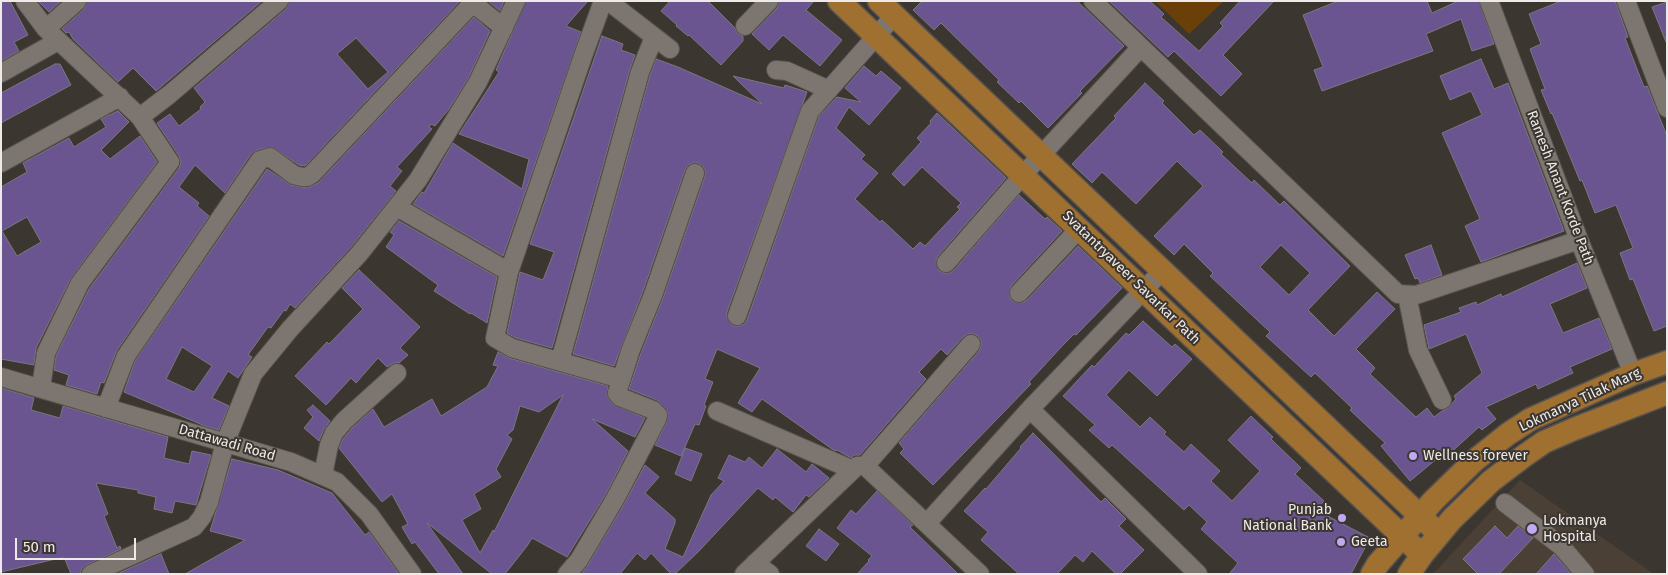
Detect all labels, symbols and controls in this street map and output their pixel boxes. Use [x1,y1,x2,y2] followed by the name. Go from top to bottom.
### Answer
[1523,108,1597,268] street label: Ramesh Anant Korde Path
[1059,208,1203,348] street label: Svatantryaveer Savarkar Path
[1516,364,1644,436] street label: Lokmanya Tilak Marg
[177,421,277,465] street label: Dattawadi Road
[1423,448,1528,464] place label: Wellness forever
[1407,450,1419,462] marker: Wellness forever
[1243,502,1332,534] place label: Punjab National Bank
[1336,512,1348,524] marker: Punjab National Bank
[1543,513,1607,546] place label: Lokmanya Hospital
[1525,522,1539,536] marker: Lokmanya Hospital
[18,528,139,560] scale bar
[1351,534,1388,550] place label: Geeta
[1335,536,1347,548] marker: Geeta
[23,538,56,556] text: 50 m

